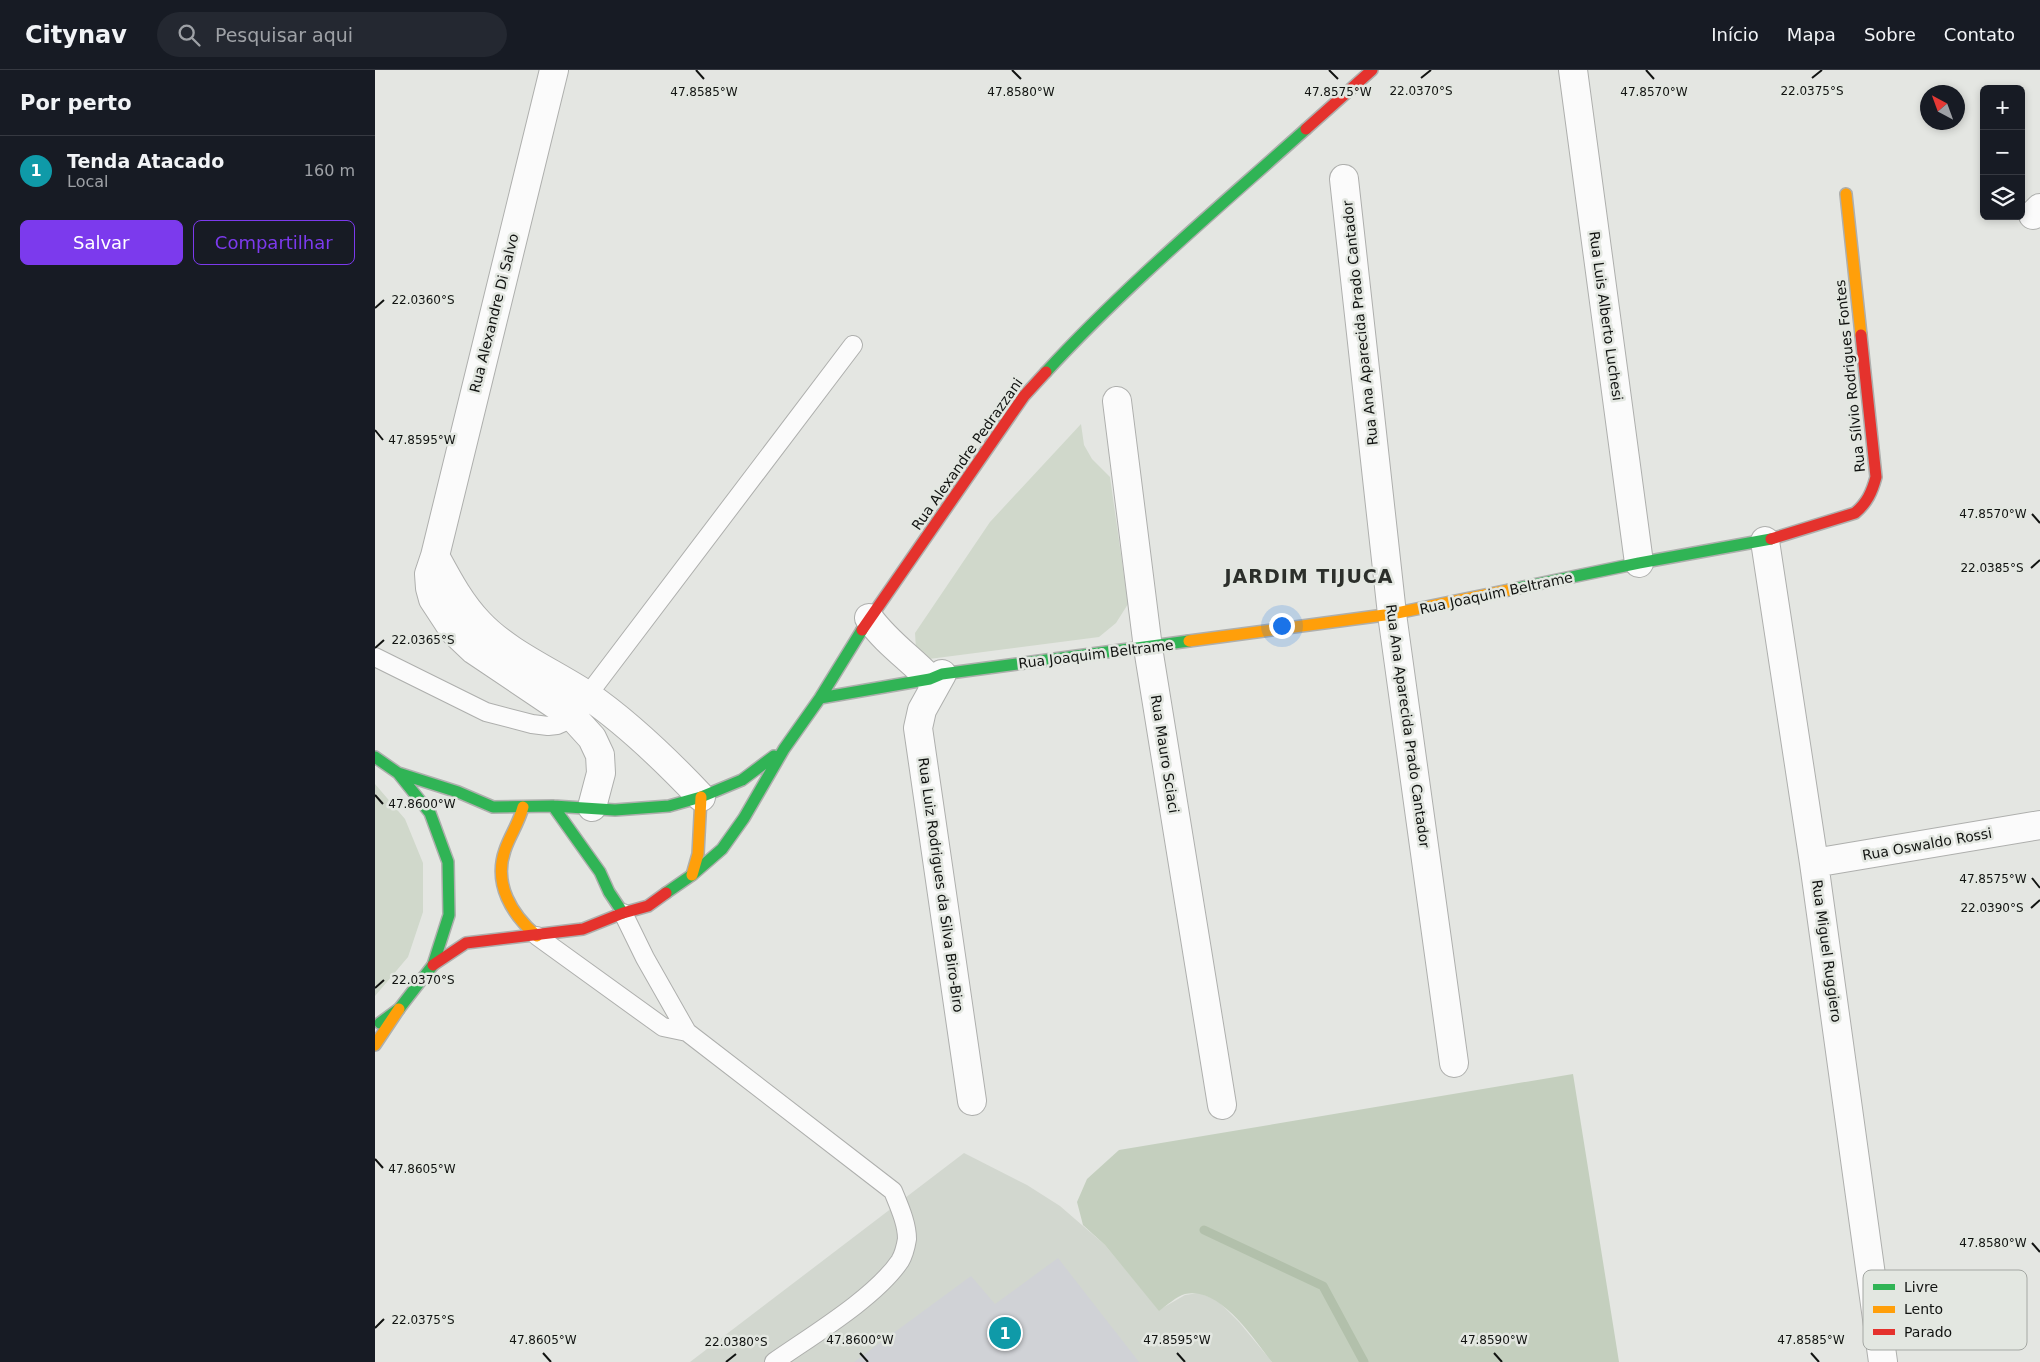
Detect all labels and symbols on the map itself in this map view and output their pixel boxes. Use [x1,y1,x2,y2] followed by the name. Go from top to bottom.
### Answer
[1389,84,1453,98] text: 22.0370°S
[1780,84,1844,98] text: 22.0375°S
[670,85,738,99] text: 47.8585°W
[987,85,1055,99] text: 47.8580°W
[1304,85,1372,99] text: 47.8575°W
[1620,85,1688,99] text: 47.8570°W
[1920,85,1965,130] north arrow
[1339,200,1381,446] street label: Rua Ana Aparecida Prado Cantador
[1586,230,1626,402] street label: Rua Luis Alberto Luchesi
[466,232,522,394] street label: Rua Alexandre Di Salvo
[1832,279,1868,473] street label: Rua Sílvio Rodrigues Fontes
[391,293,455,307] text: 22.0360°S
[908,375,1026,533] street label: Rua Alexandre Pedrazzani
[388,433,456,447] text: 47.8595°W
[1959,507,2027,521] text: 47.8570°W
[1960,561,2024,575] text: 22.0385°S
[1223,565,1393,587] district label: JARDIM TIJUCA
[1418,569,1574,617] street label: Rua Joaquim Beltrame
[1383,603,1433,849] street label: Rua Ana Aparecida Prado Cantador
[1269,613,1295,639] your location
[391,633,455,647] text: 22.0365°S
[1018,637,1174,671] street label: Rua Joaquim Beltrame
[1148,694,1182,814] street label: Rua Mauro Sciaci
[915,757,967,1013] street label: Rua Luiz Rodrigues da Silva Biro-Biro
[388,797,456,811] text: 47.8600°W
[1861,825,1993,863] street label: Rua Oswaldo Rossi
[1959,872,2027,886] text: 47.8575°W
[1809,879,1845,1023] street label: Rua Miguel Ruggiero
[1960,901,2024,915] text: 22.0390°S
[391,973,455,987] text: 22.0370°S
[388,1162,456,1176] text: 47.8605°W
[1959,1236,2027,1250] text: 47.8580°W
[1863,1270,2027,1350] legend
[1904,1279,1938,1295] text: Livre
[1904,1301,1943,1317] text: Lento
[391,1313,455,1327] text: 22.0375°S
[989,1314,1021,1352] pin: 1
[1904,1324,1952,1340] text: Parado
[509,1333,577,1347] text: 47.8605°W
[826,1333,894,1347] text: 47.8600°W
[1143,1333,1211,1347] text: 47.8595°W
[1460,1333,1528,1347] text: 47.8590°W
[1777,1333,1845,1347] text: 47.8585°W
[704,1335,768,1349] text: 22.0380°S

